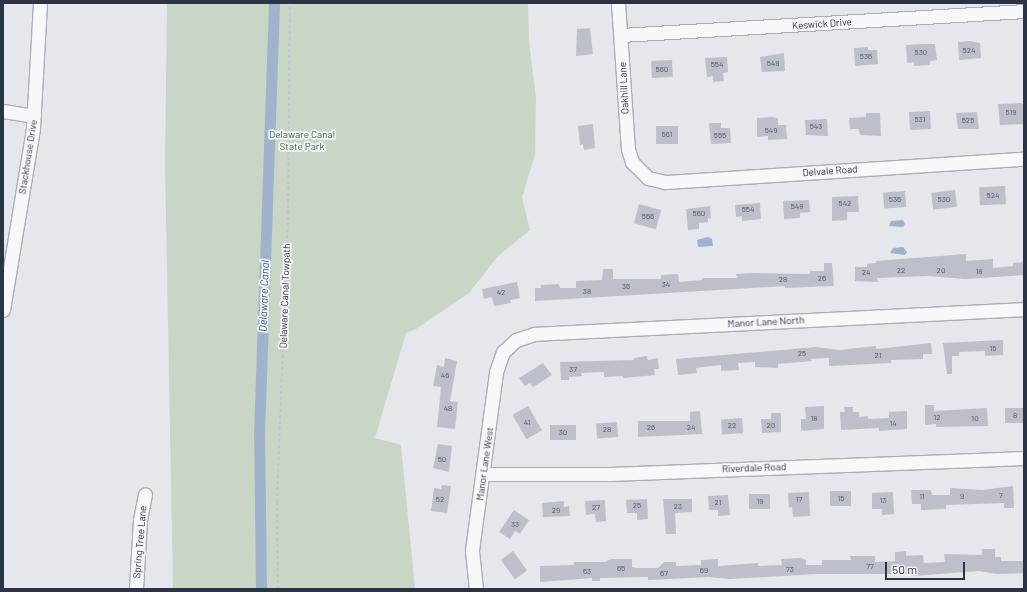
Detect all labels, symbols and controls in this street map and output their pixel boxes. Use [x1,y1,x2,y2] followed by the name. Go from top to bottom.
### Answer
[792,16,852,32] street label: Keswick Drive
[963,46,975,56] house number: 524
[915,48,927,58] house number: 530
[860,52,872,62] house number: 536
[767,59,779,69] house number: 548
[711,60,723,70] house number: 554
[617,62,631,114] street label: Oakhill Lane
[656,65,668,75] house number: 560
[1006,108,1016,118] house number: 519
[915,115,925,125] house number: 531
[962,116,974,126] house number: 525
[16,119,40,195] street label: Stackhouse Drive
[810,122,822,132] house number: 543
[765,126,777,136] house number: 549
[269,128,335,152] park label: Delaware Canal State Park
[662,130,672,140] house number: 561
[714,131,726,141] house number: 555
[802,163,858,179] street label: Delvale Road
[987,191,999,201] house number: 524
[889,195,901,205] house number: 536
[938,195,950,205] house number: 530
[839,199,851,209] house number: 542
[791,202,803,212] house number: 548
[742,205,754,215] house number: 554
[693,209,705,219] house number: 560
[642,212,654,222] house number: 566
[277,243,293,349] street label: Delaware Canal Towpath
[256,260,272,332] water label: Delaware Canal
[897,266,905,276] house number: 22
[937,266,945,276] house number: 20
[976,267,982,277] house number: 18
[862,268,870,278] house number: 24
[818,274,826,284] house number: 26
[779,275,787,285] house number: 28
[662,280,670,290] house number: 34
[622,282,630,292] house number: 36
[583,287,591,297] house number: 38
[497,288,505,298] house number: 42
[727,314,805,330] street label: Manor Lane North
[990,344,996,354] house number: 15
[798,349,806,359] house number: 25
[875,351,881,361] house number: 21
[569,365,577,375] house number: 37
[441,371,449,381] house number: 46
[444,404,452,414] house number: 48
[1013,411,1017,421] house number: 8
[933,413,941,423] house number: 12
[811,414,817,424] house number: 18
[971,414,979,424] house number: 10
[524,418,530,428] house number: 41
[889,419,897,429] house number: 14
[728,421,736,431] house number: 22
[767,421,775,431] house number: 20
[647,423,655,433] house number: 26
[687,423,695,433] house number: 24
[603,425,611,435] house number: 28
[474,426,496,502] street label: Manor Lane West
[559,428,567,438] house number: 30
[438,455,446,465] house number: 50
[722,461,786,475] street label: Riverdale Road
[999,491,1003,501] house number: 7
[919,492,925,502] house number: 11
[960,492,964,502] house number: 9
[838,494,844,504] house number: 15
[436,495,444,505] house number: 52
[796,495,802,505] house number: 17
[880,496,886,506] house number: 13
[757,497,763,507] house number: 19
[715,498,721,508] house number: 21
[633,501,641,511] house number: 25
[674,502,682,512] house number: 23
[592,503,600,513] house number: 27
[131,505,149,579] street label: Spring Tree Lane
[552,506,560,516] house number: 29
[511,520,519,530] house number: 33
[887,554,967,580] scale bar
[866,562,874,572] house number: 77
[892,562,917,576] text: 50 m
[617,564,625,574] house number: 65
[786,565,794,575] house number: 73
[700,566,708,576] house number: 69
[583,567,591,577] house number: 63
[660,569,668,579] house number: 67

